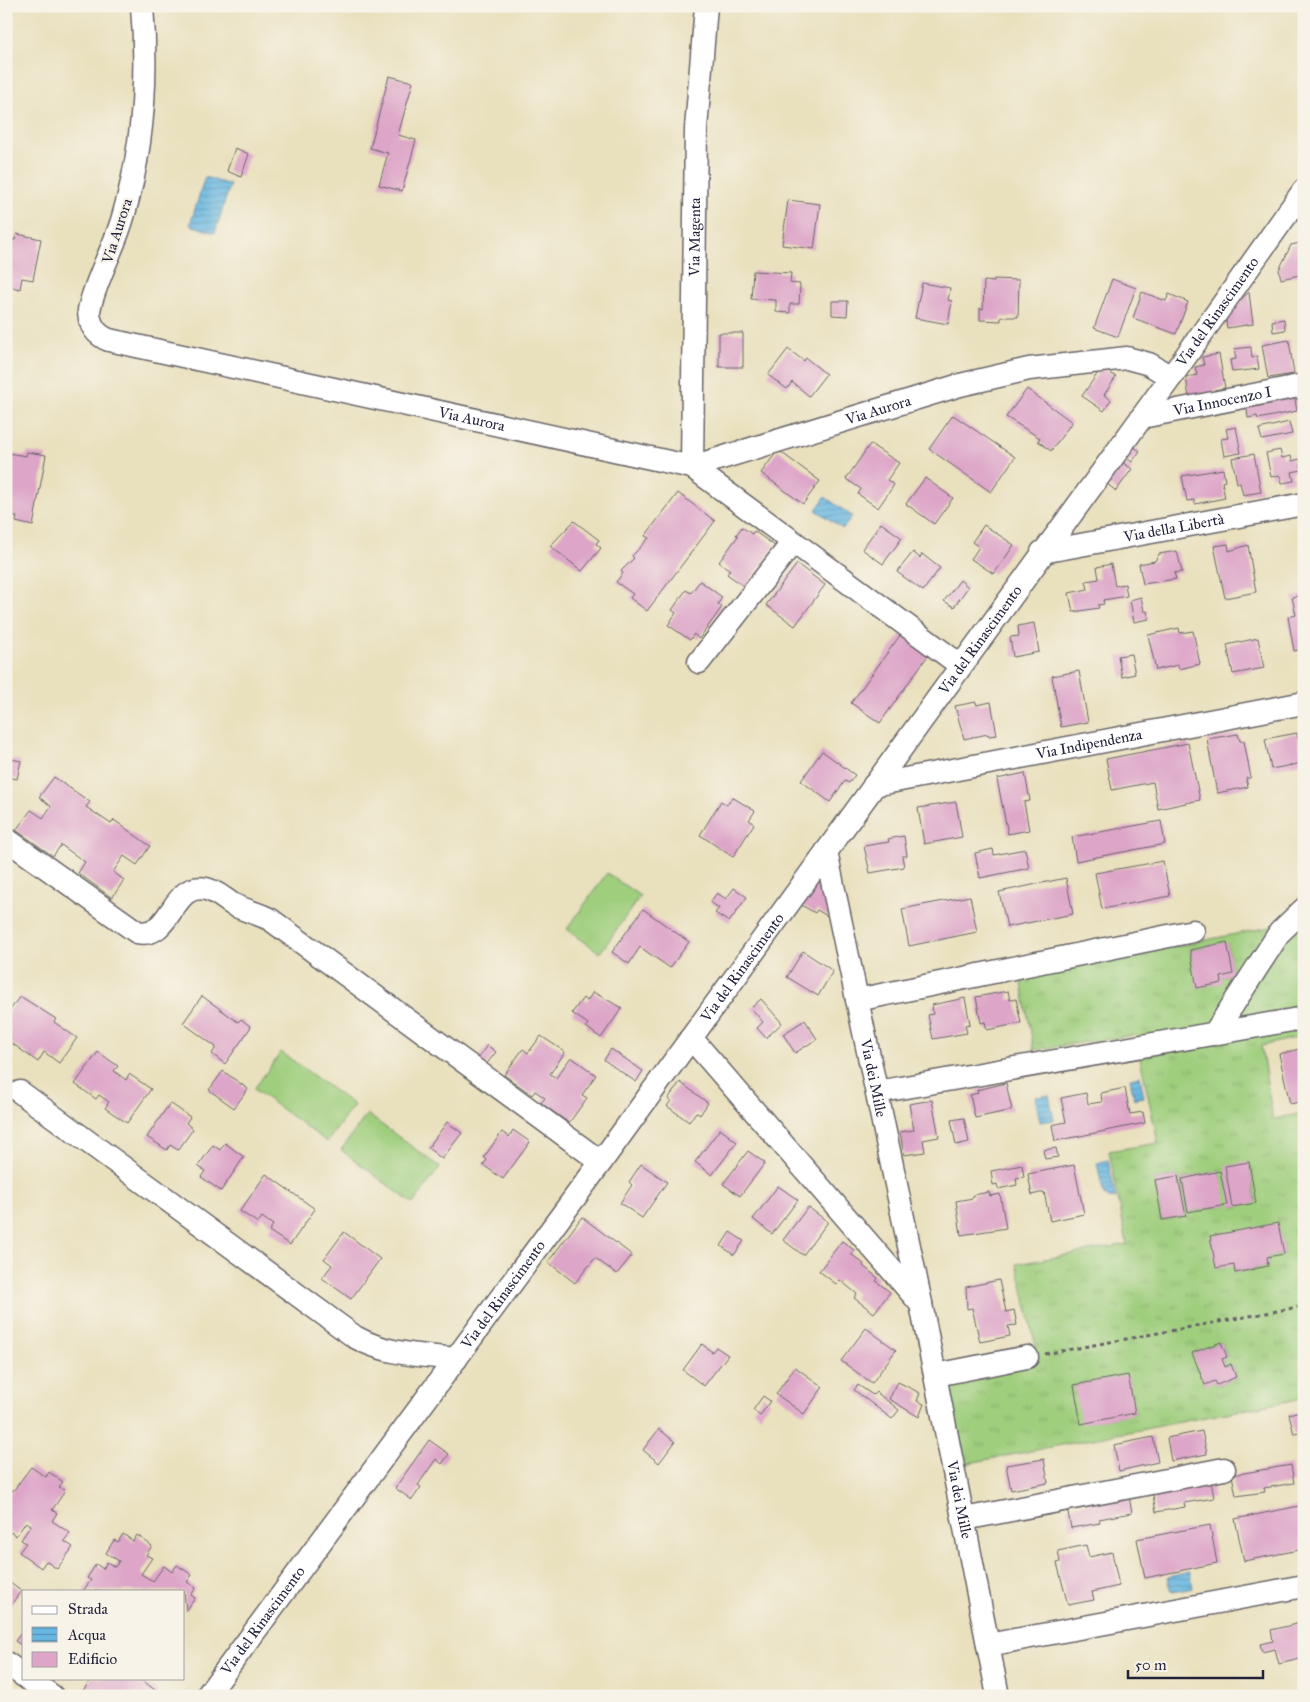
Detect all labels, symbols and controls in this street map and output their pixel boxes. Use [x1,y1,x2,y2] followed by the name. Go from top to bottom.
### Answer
[98,196,136,267] street label: Via Aurora
[685,197,704,278] street label: Via Magenta
[1172,253,1263,371] street label: Via del Rinascimento
[1171,383,1273,420] street label: Via Innocenzo I
[842,391,914,429] street label: Via Aurora
[436,403,507,435] street label: Via Aurora
[1121,510,1226,546] street label: Via della Libertà
[934,582,1026,699] street label: Via del Rinascimento
[1034,725,1144,763] street label: Via Indipendenza
[696,909,788,1026] street label: Via del Rinascimento
[856,1036,891,1119] street label: Via dei Mille
[457,1236,549,1353] street label: Via del Rinascimento
[943,1458,976,1540] street label: Via dei Mille
[216,1562,309,1679] street label: Via del Rinascimento
[22,1590,185,1680] legend
[68,1600,108,1618] text: Strada
[67,1626,107,1645] text: Acqua
[1128,1647,1262,1679] scale bar
[68,1650,117,1668] text: Edificio
[1135,1656,1167,1674] text: 50 m

